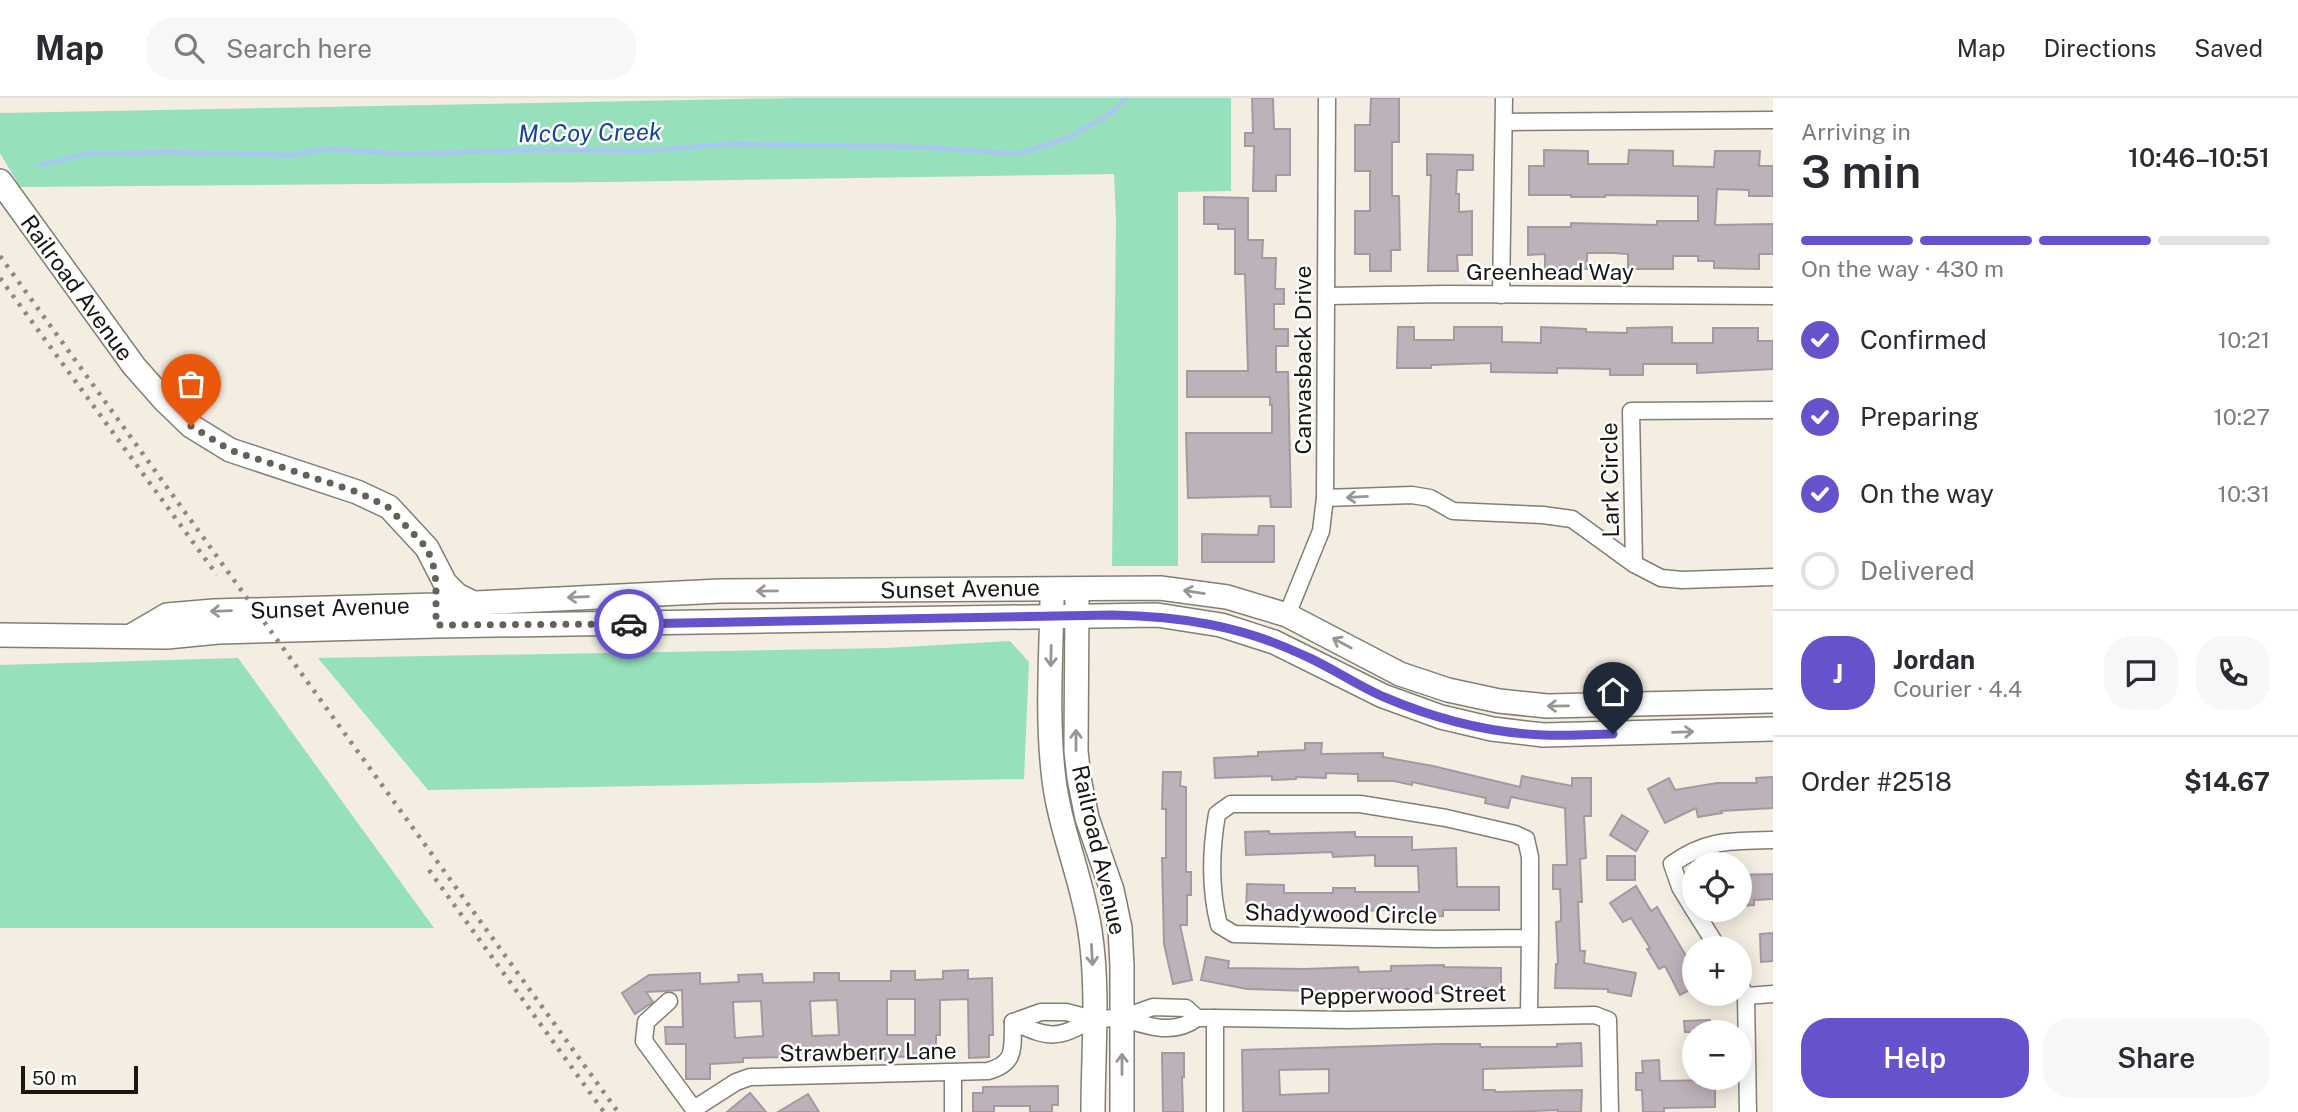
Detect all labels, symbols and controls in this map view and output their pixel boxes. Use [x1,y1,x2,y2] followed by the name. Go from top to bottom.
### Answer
[146,17,636,80] search box
[35,29,104,67] text: Map
[170,29,208,67] icon: search
[226,33,372,64] text: Search here
[1957,34,2006,62] text: Map
[2044,34,2156,62] text: Directions
[2194,34,2263,62] text: Saved
[518,117,662,147] water label: McCoy Creek
[1801,118,1911,145] text: Arriving in
[2128,142,2270,173] text: 10:46–10:51
[1801,144,1921,198] text: 3 min
[16,210,139,366] street label: Railroad Avenue
[1801,255,2004,282] text: On the way · 430 m
[1466,258,1634,285] street label: Greenhead Way
[1289,265,1316,455] street label: Canvasback Drive
[1801,321,1839,359] icon: check
[1860,324,1987,355] text: Confirmed
[2218,326,2270,353] text: 10:21
[161,354,221,426] pin
[172,365,210,403] icon: bag
[1801,398,1839,436] icon: check
[1860,401,1979,432] text: Preparing
[2213,403,2270,430] text: 10:27
[1595,422,1624,538] street label: Lark Circle
[1801,475,1839,513] icon: check
[1860,478,1994,509] text: On the way
[2218,480,2270,507] text: 10:31
[1346,490,1369,503] one-way arrow
[1860,555,1975,586] text: Delivered
[880,574,1040,603] street label: Sunset Avenue
[756,584,779,598] one-way arrow
[1183,585,1206,598] one-way arrow
[594,589,664,659] courier
[250,591,410,624] street label: Sunset Avenue
[567,591,590,604] one-way arrow
[210,605,233,618] one-way arrow
[610,605,648,643] icon: car
[1332,636,1353,650] one-way arrow
[2104,636,2178,710] button: chat
[2196,636,2270,710] button: phone
[1045,644,1058,667] one-way arrow
[1893,644,1975,675] text: Jordan
[1833,658,1843,689] text: J
[1583,662,1643,734] pin
[1594,673,1632,711] icon: home
[1893,675,2022,702] text: Courier · 4.4
[1547,699,1570,713] one-way arrow
[1671,725,1694,739] one-way arrow
[1069,729,1083,752] one-way arrow
[1067,762,1132,937] street label: Railroad Avenue
[1801,766,1952,797] text: Order #2518
[2184,766,2270,797] text: $14.67
[1682,852,1752,1090] map controls
[1682,852,1752,922] button: locate
[1244,898,1438,929] street label: Shadywood Circle
[1682,936,1752,1006] button: +
[1085,944,1098,967] one-way arrow
[1299,979,1507,1010] street label: Pepperwood Street
[1801,1018,2029,1098] button: Help
[2043,1018,2270,1098] button: Share
[1682,1020,1752,1090] button: −
[779,1036,957,1067] street label: Strawberry Lane
[1115,1053,1129,1076] one-way arrow
[21,1063,138,1095] scale bar
[32,1067,77,1089] text: 50 m

